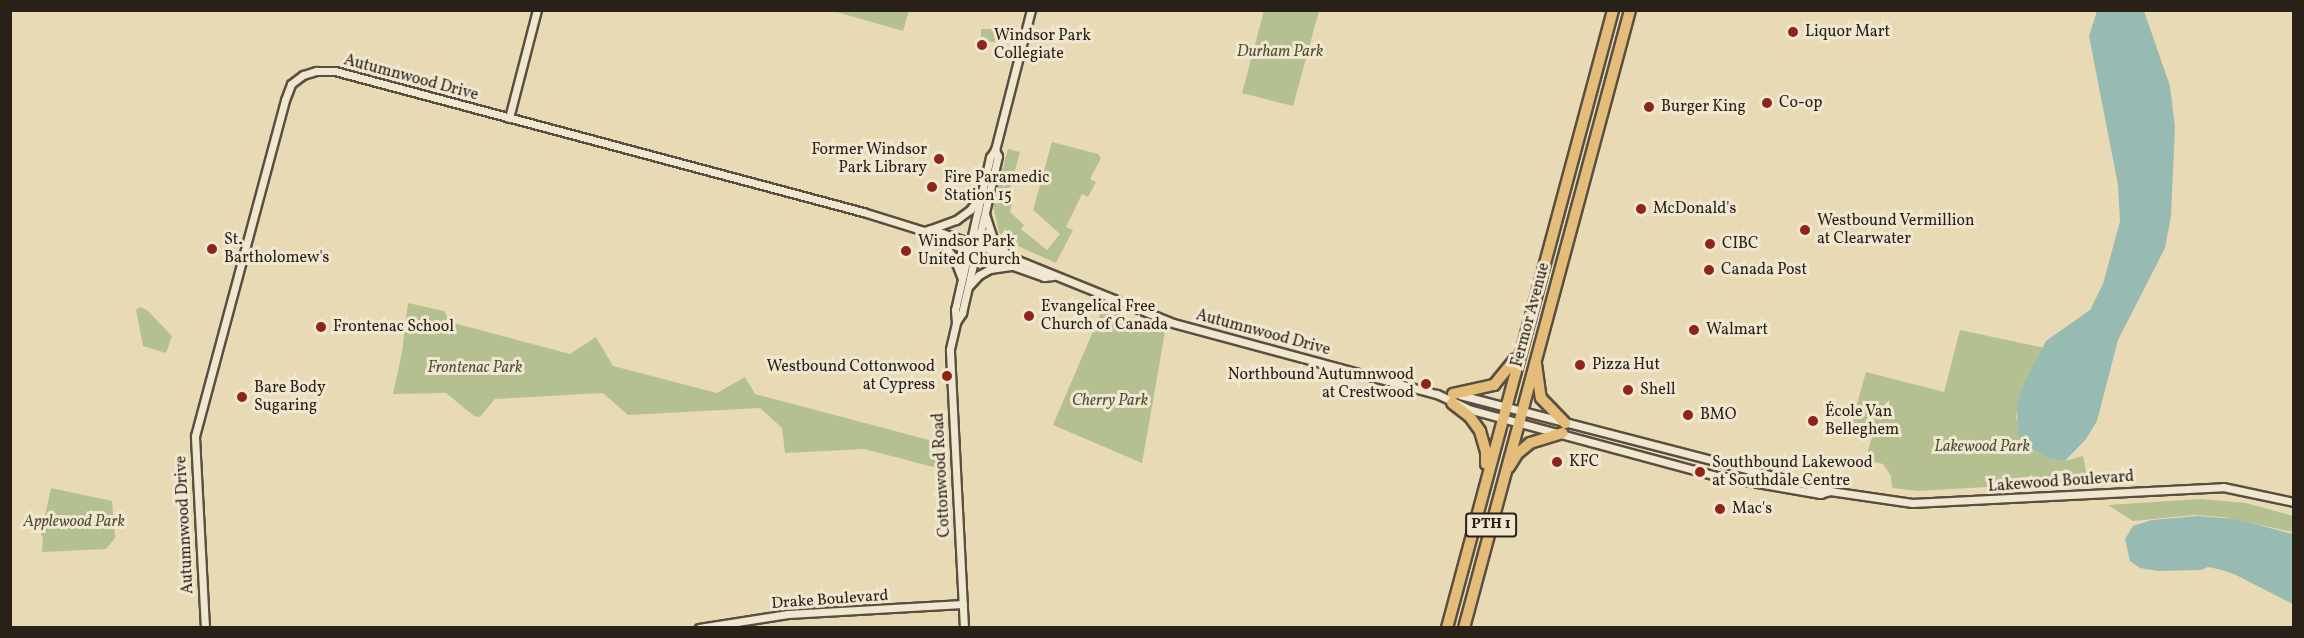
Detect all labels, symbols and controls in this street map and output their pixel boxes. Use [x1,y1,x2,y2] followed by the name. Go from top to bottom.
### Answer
[1805,22,1890,42] place label: Liquor Mart
[1786,25,1800,39] marker: Liquor Mart
[994,26,1091,64] place label: Windsor Park Collegiate
[975,38,989,52] marker: Windsor Park Collegiate
[1237,42,1323,62] park label: Durham Park
[342,51,480,105] street label: Autumnwood Drive
[1779,93,1822,113] place label: Co-op
[1760,96,1774,110] marker: Co-op
[1661,97,1746,117] place label: Burger King
[1642,100,1656,114] marker: Burger King
[811,140,927,178] place label: Former Windsor Park Library
[932,152,946,166] marker: Former Windsor Park Library
[944,168,1049,206] place label: Fire Paramedic Station 15
[925,180,939,194] marker: Fire Paramedic Station 15
[1653,199,1736,219] place label: McDonald's
[1634,202,1648,216] marker: McDonald's
[1817,211,1975,249] place label: Westbound Vermillion at Clearwater
[1798,223,1812,237] marker: Westbound Vermillion at Clearwater
[224,230,329,268] place label: St. Bartholomew's
[918,232,1020,270] place label: Windsor Park United Church
[1722,234,1759,254] place label: CIBC
[1703,237,1717,251] marker: CIBC
[205,242,219,256] marker: St. Bartholomew's
[899,244,913,258] marker: Windsor Park United Church
[1721,260,1807,280] place label: Canada Post
[1508,261,1554,369] street label: Fermor Avenue
[1702,263,1716,277] marker: Canada Post
[1041,297,1166,335] place label: Evangelical Free Church of Canada
[1194,306,1332,360] street label: Autumnwood Drive
[1022,309,1036,323] marker: Evangelical Free Church of Canada
[333,317,454,337] place label: Frontenac School
[314,320,328,334] marker: Frontenac School
[1706,320,1768,340] place label: Walmart
[1687,323,1701,337] marker: Walmart
[1592,355,1660,375] place label: Pizza Hut
[767,357,935,395] place label: Westbound Cottonwood at Cypress
[428,358,522,378] park label: Frontenac Park
[1573,358,1587,372] marker: Pizza Hut
[1228,365,1414,403] place label: Northbound Autumnwood at Crestwood
[940,369,954,383] marker: Westbound Cottonwood at Cypress
[1419,377,1433,391] marker: Northbound Autumnwood at Crestwood
[254,378,326,416] place label: Bare Body Sugaring
[1640,380,1676,400] place label: Shell
[1621,383,1635,397] marker: Shell
[235,390,249,404] marker: Bare Body Sugaring
[1072,391,1148,411] park label: Cherry Park
[1825,402,1899,440] place label: École Van Belleghem
[1700,405,1736,425] place label: BMO
[1681,408,1695,422] marker: BMO
[929,412,955,538] street label: Cottonwood Road
[1806,414,1820,428] marker: École Van Belleghem
[1934,437,2030,457] park label: Lakewood Park
[1569,452,1599,472] place label: KFC
[1712,453,1873,491] place label: Southbound Lakewood at Southdale Centre
[172,455,198,595] street label: Autumnwood Drive
[1550,455,1564,469] marker: KFC
[1693,465,1707,479] marker: Southbound Lakewood at Southdale Centre
[1987,467,2135,497] street label: Lakewood Boulevard
[1732,499,1772,519] place label: Mac's
[1713,502,1727,516] marker: Mac's
[23,512,125,532] park label: Applewood Park
[1464,513,1518,537] road number: PTH 1
[771,586,889,614] street label: Drake Boulevard

